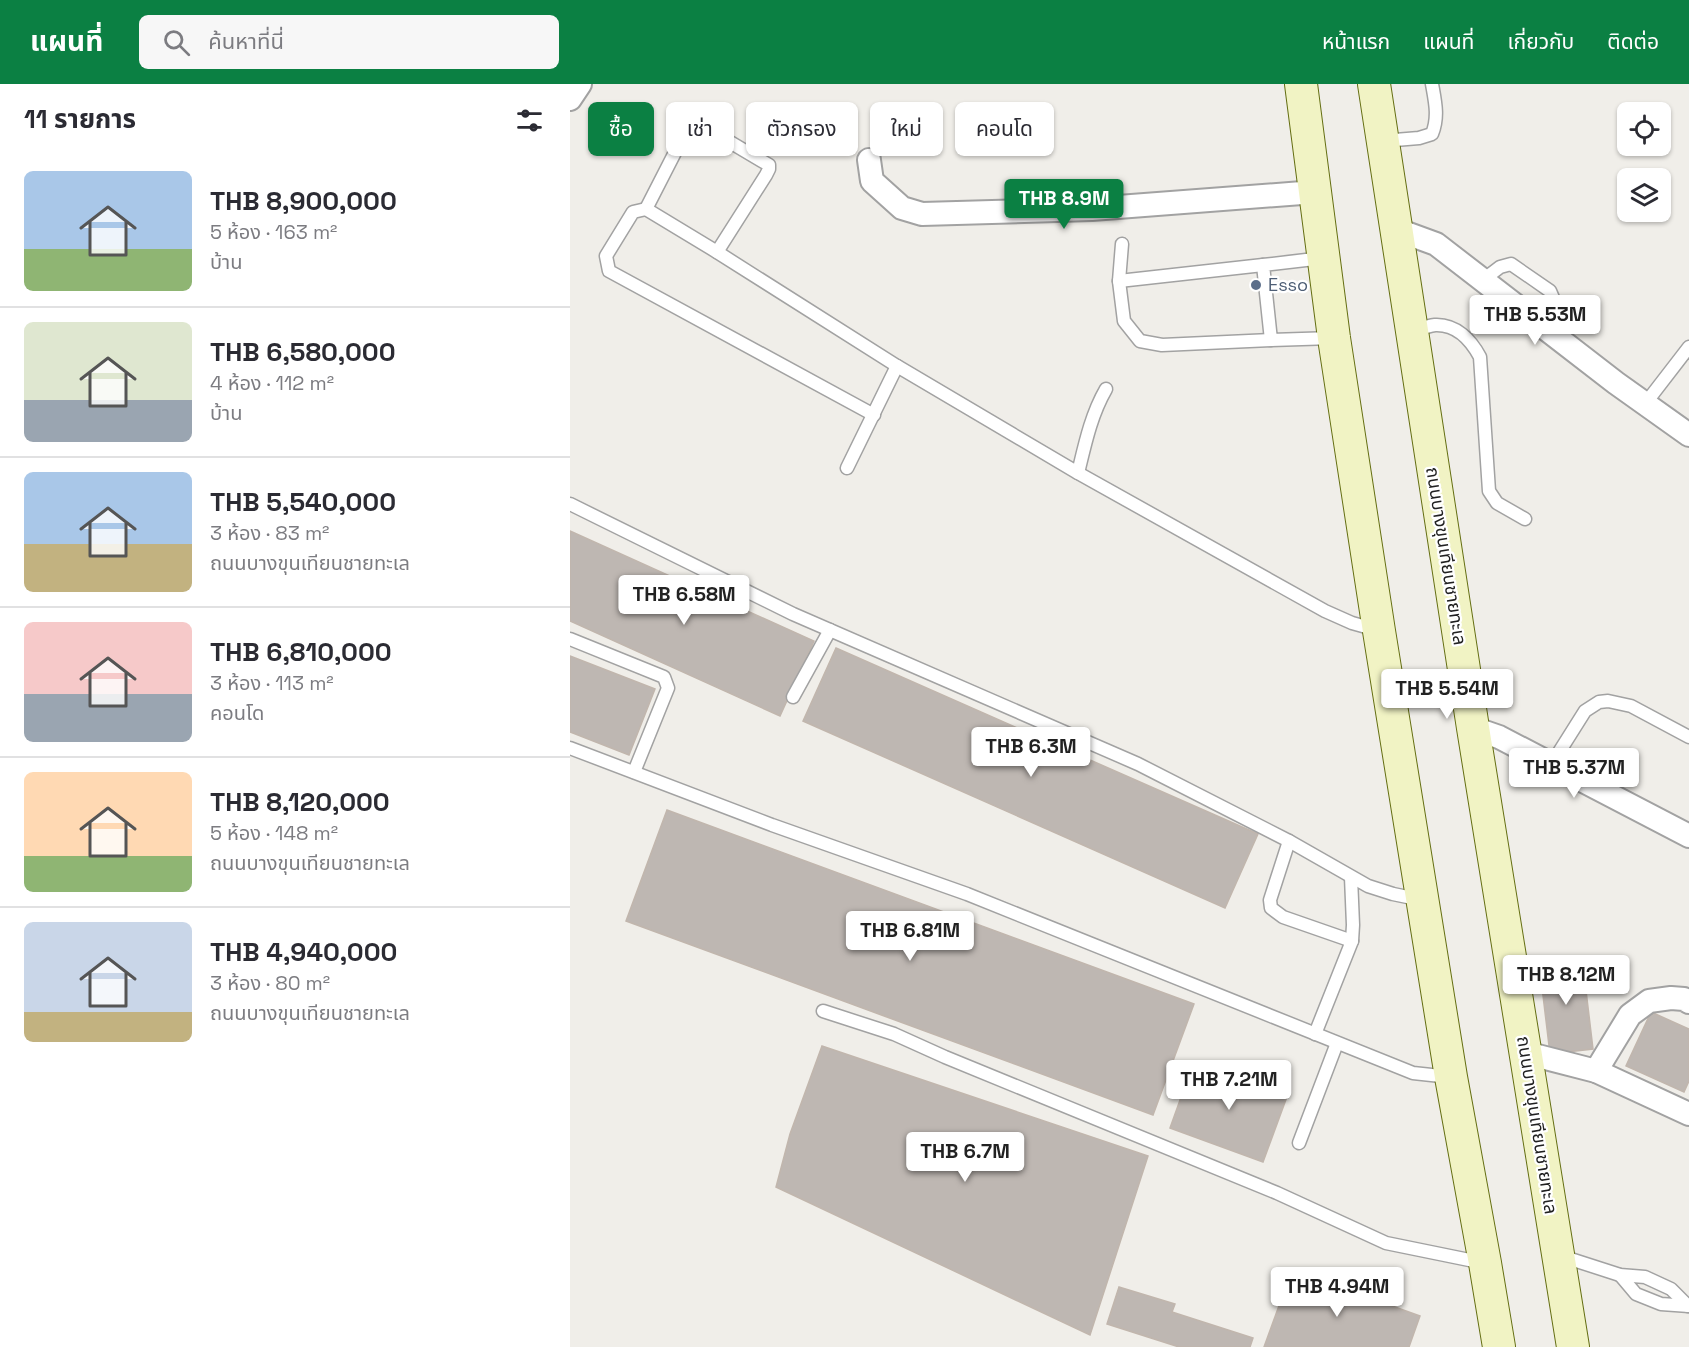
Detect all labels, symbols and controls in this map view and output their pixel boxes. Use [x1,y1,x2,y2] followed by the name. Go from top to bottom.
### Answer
[139,15,559,69] search box
[30,23,103,59] text: แผนที่
[160,26,193,59] icon: search
[208,27,284,55] text: ค้นหาที่นี่
[1322,28,1390,55] text: หน้าแรก
[1423,28,1474,55] text: แผนที่
[1507,28,1574,55] text: เกี่ยวกับ
[1607,28,1659,55] text: ติดต่อ
[24,102,136,136] text: 11 รายการ
[588,102,654,156] chip: ซื้อ
[666,102,734,156] chip: เช่า
[746,102,858,156] chip: ตัวกรอง
[870,102,943,156] chip: ใหม่
[955,102,1054,156] chip: คอนโด
[1617,102,1671,222] map controls
[1617,102,1671,156] button: locate
[513,104,546,137] icon: filters
[1617,168,1671,222] button: layers
[1002,179,1126,230] pin: THB 8.9M
[210,184,397,218] text: THB 8,900,000
[1018,185,1110,211] text: THB 8.9M
[72,195,144,267] icon: home
[210,219,337,245] text: 5 ห้อง · 163 m²
[210,249,242,275] text: บ้าน
[1268,273,1308,296] place label: Esso
[1249,278,1263,292] marker: Esso
[1466,295,1604,346] pin: THB 5.53M
[1484,301,1587,327] text: THB 5.53M
[210,335,395,369] text: THB 6,580,000
[72,346,144,418] icon: home
[210,370,334,396] text: 4 ห้อง · 112 m²
[210,400,242,426] text: บ้าน
[1421,465,1472,647] street label: ถนนบางขุนเทียนชายทะเล
[210,485,396,519] text: THB 5,540,000
[72,496,144,568] icon: home
[210,520,329,546] text: 3 ห้อง · 83 m²
[210,550,410,576] text: ถนนบางขุนเทียนชายทะเล
[615,575,753,626] pin: THB 6.58M
[632,581,736,607] text: THB 6.58M
[210,635,392,669] text: THB 6,810,000
[72,646,144,718] icon: home
[1378,669,1516,720] pin: THB 5.54M
[210,670,334,696] text: 3 ห้อง · 113 m²
[1395,675,1499,701] text: THB 5.54M
[210,700,264,726] text: คอนโด
[969,727,1093,778] pin: THB 6.3M
[985,733,1077,759] text: THB 6.3M
[1505,748,1643,799] pin: THB 5.37M
[1523,754,1625,780] text: THB 5.37M
[210,785,390,819] text: THB 8,120,000
[72,796,144,868] icon: home
[210,820,338,846] text: 5 ห้อง · 148 m²
[210,850,410,876] text: ถนนบางขุนเทียนชายทะเล
[841,911,979,962] pin: THB 6.81M
[860,917,960,943] text: THB 6.81M
[210,935,397,969] text: THB 4,940,000
[72,946,144,1018] icon: home
[1497,955,1635,1006] pin: THB 8.12M
[1517,961,1615,987] text: THB 8.12M
[210,970,330,996] text: 3 ห้อง · 80 m²
[210,1000,410,1026] text: ถนนบางขุนเทียนชายทะเล
[1512,1034,1563,1216] street label: ถนนบางขุนเทียนชายทะเล
[1160,1060,1298,1111] pin: THB 7.21M
[1180,1066,1278,1092] text: THB 7.21M
[903,1132,1027,1183] pin: THB 6.7M
[920,1138,1010,1164] text: THB 6.7M
[1268,1267,1406,1318] pin: THB 4.94M
[1285,1273,1389,1299] text: THB 4.94M

